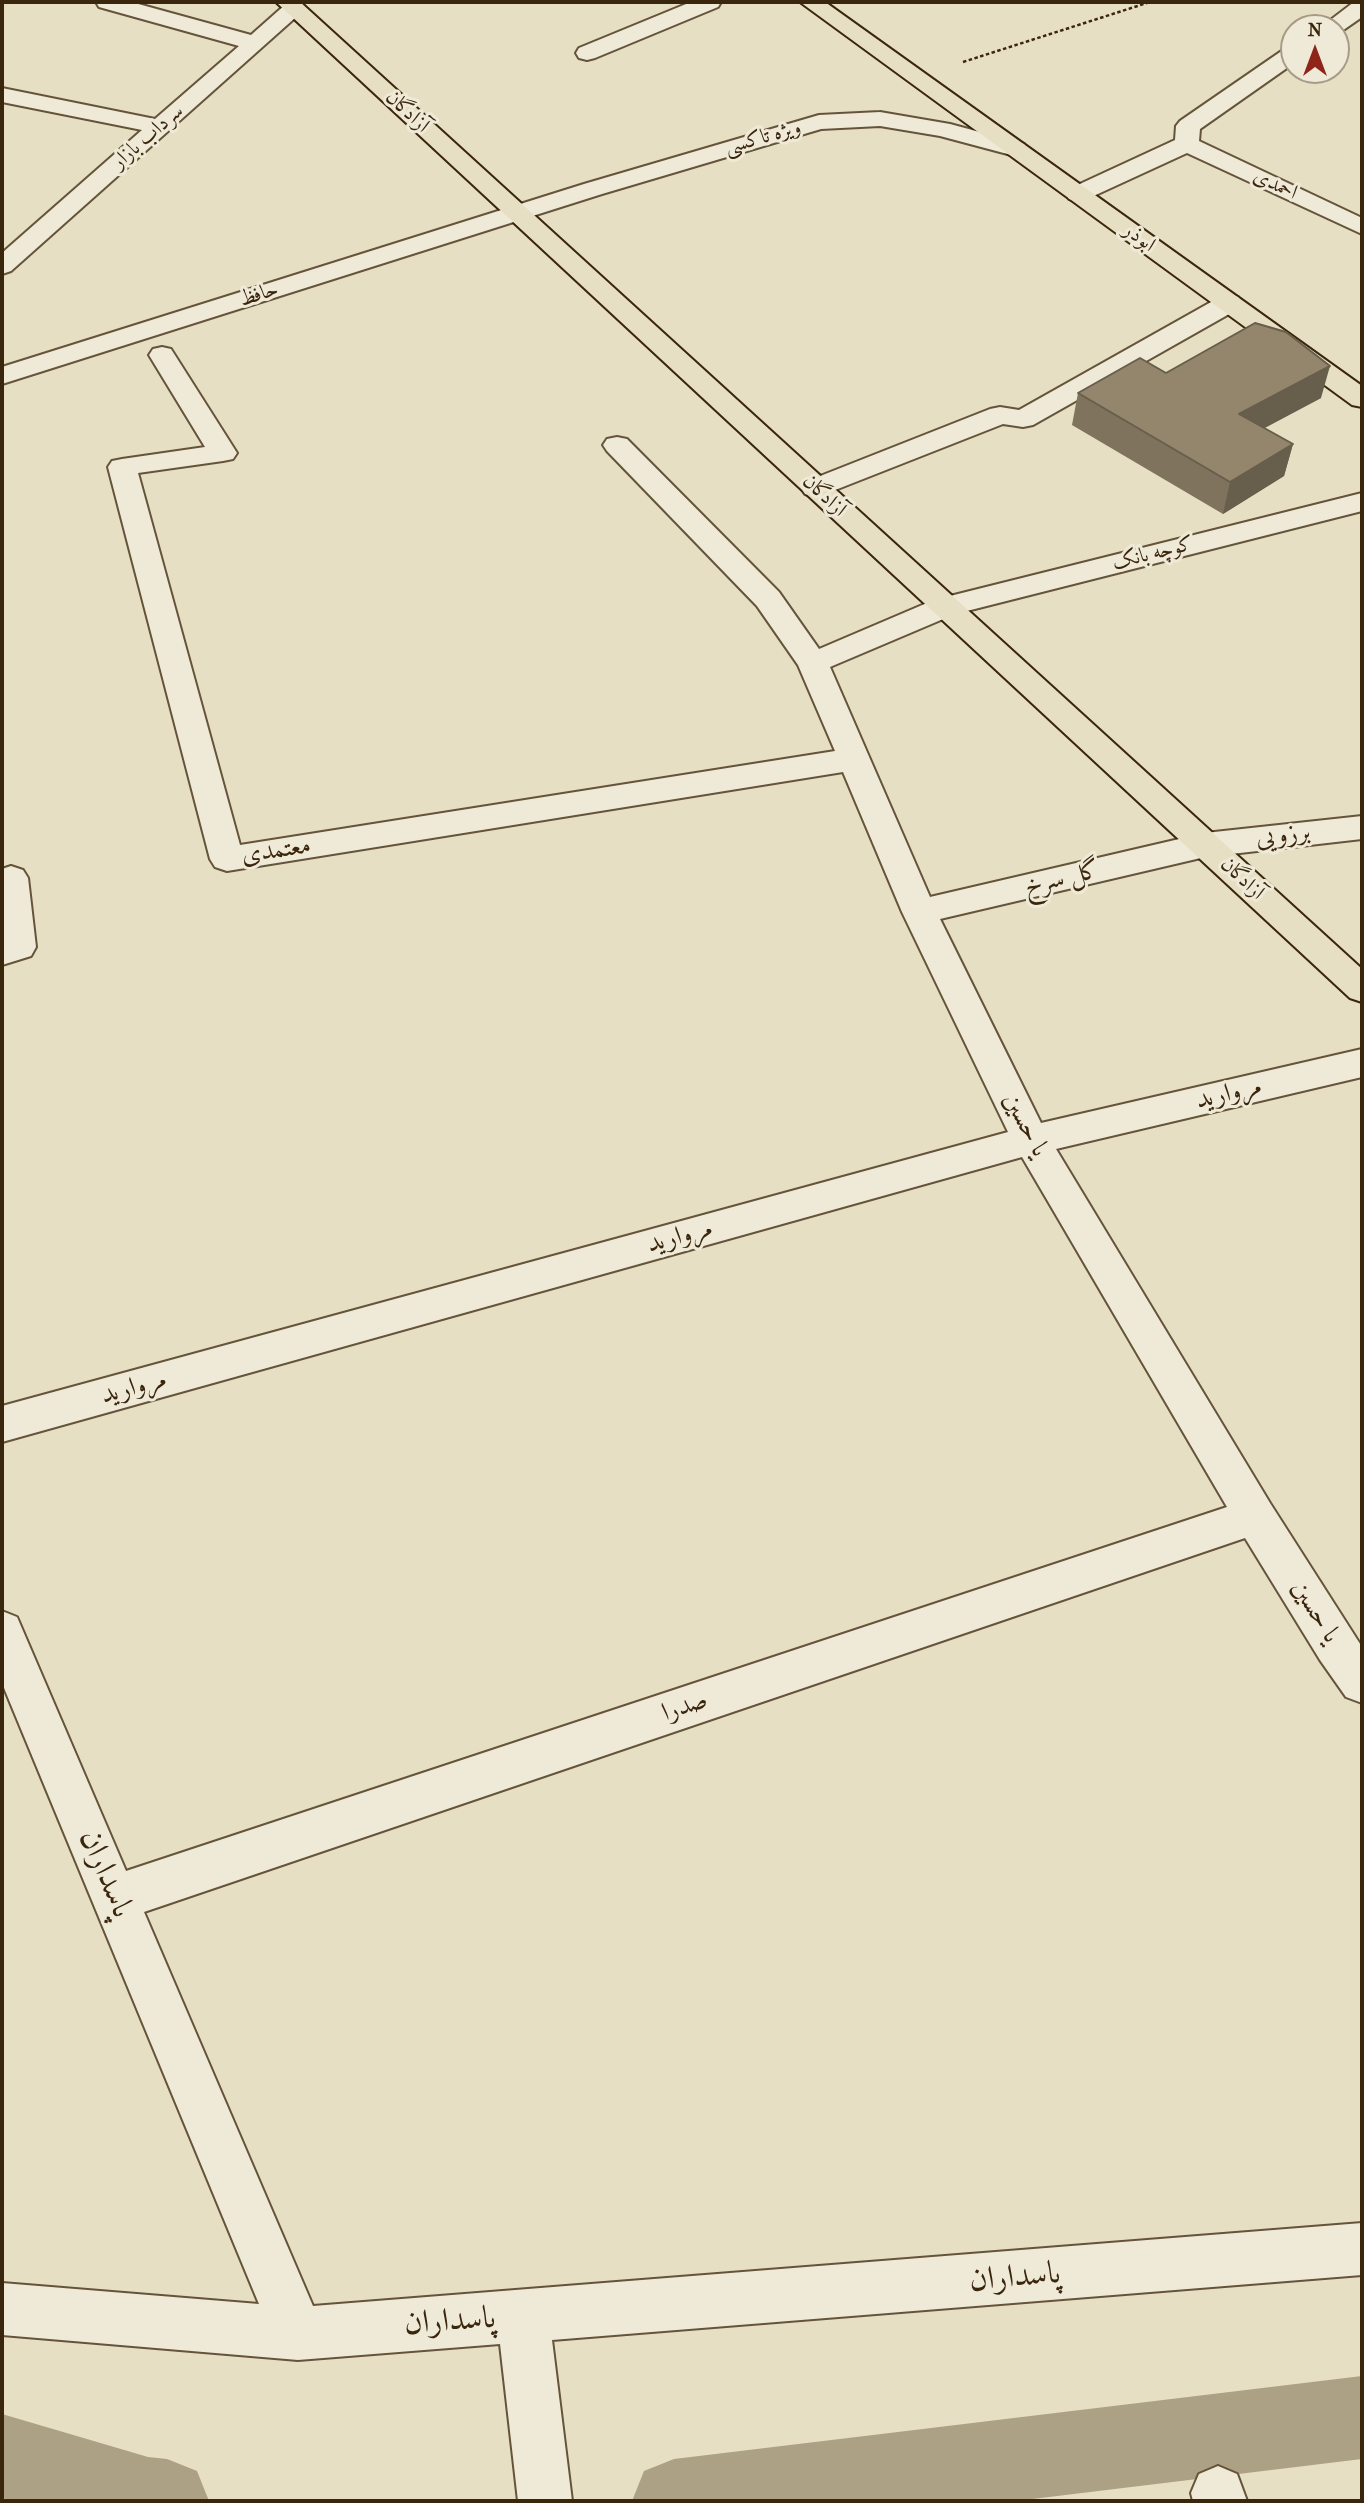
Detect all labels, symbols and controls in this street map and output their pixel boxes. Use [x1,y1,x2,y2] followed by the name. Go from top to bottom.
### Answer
[1280,14,1350,84] north arrow
[1308,19,1322,41] text: N
[380,85,434,139] street label: آزادگان
[107,99,189,175] street label: سرداب بازار
[722,115,804,161] street label: ویژه تاکسی
[1249,164,1301,206] street label: احمدی
[1118,218,1160,258] street label: ابوذر
[236,277,282,313] street label: حافظ
[797,469,851,523] street label: آزادگان
[1110,532,1196,576] street label: کوچه بانک
[1254,817,1312,855] street label: برزویی
[239,830,313,872] street label: معتمدی
[1215,852,1269,906] street label: آزادگان
[1021,855,1103,903] street label: گل سرخ
[1193,1071,1265,1117] street label: مروارید
[995,1088,1055,1162] street label: یا حسین
[644,1213,716,1261] street label: مروارید
[98,1364,170,1412] street label: مروارید
[1284,1575,1346,1649] street label: یا حسین
[658,1685,712,1729] street label: صدرا
[69,1824,141,1924] street label: پاسداران
[968,2255,1062,2301] street label: پاسداران
[403,2300,497,2344] street label: پاسداران

